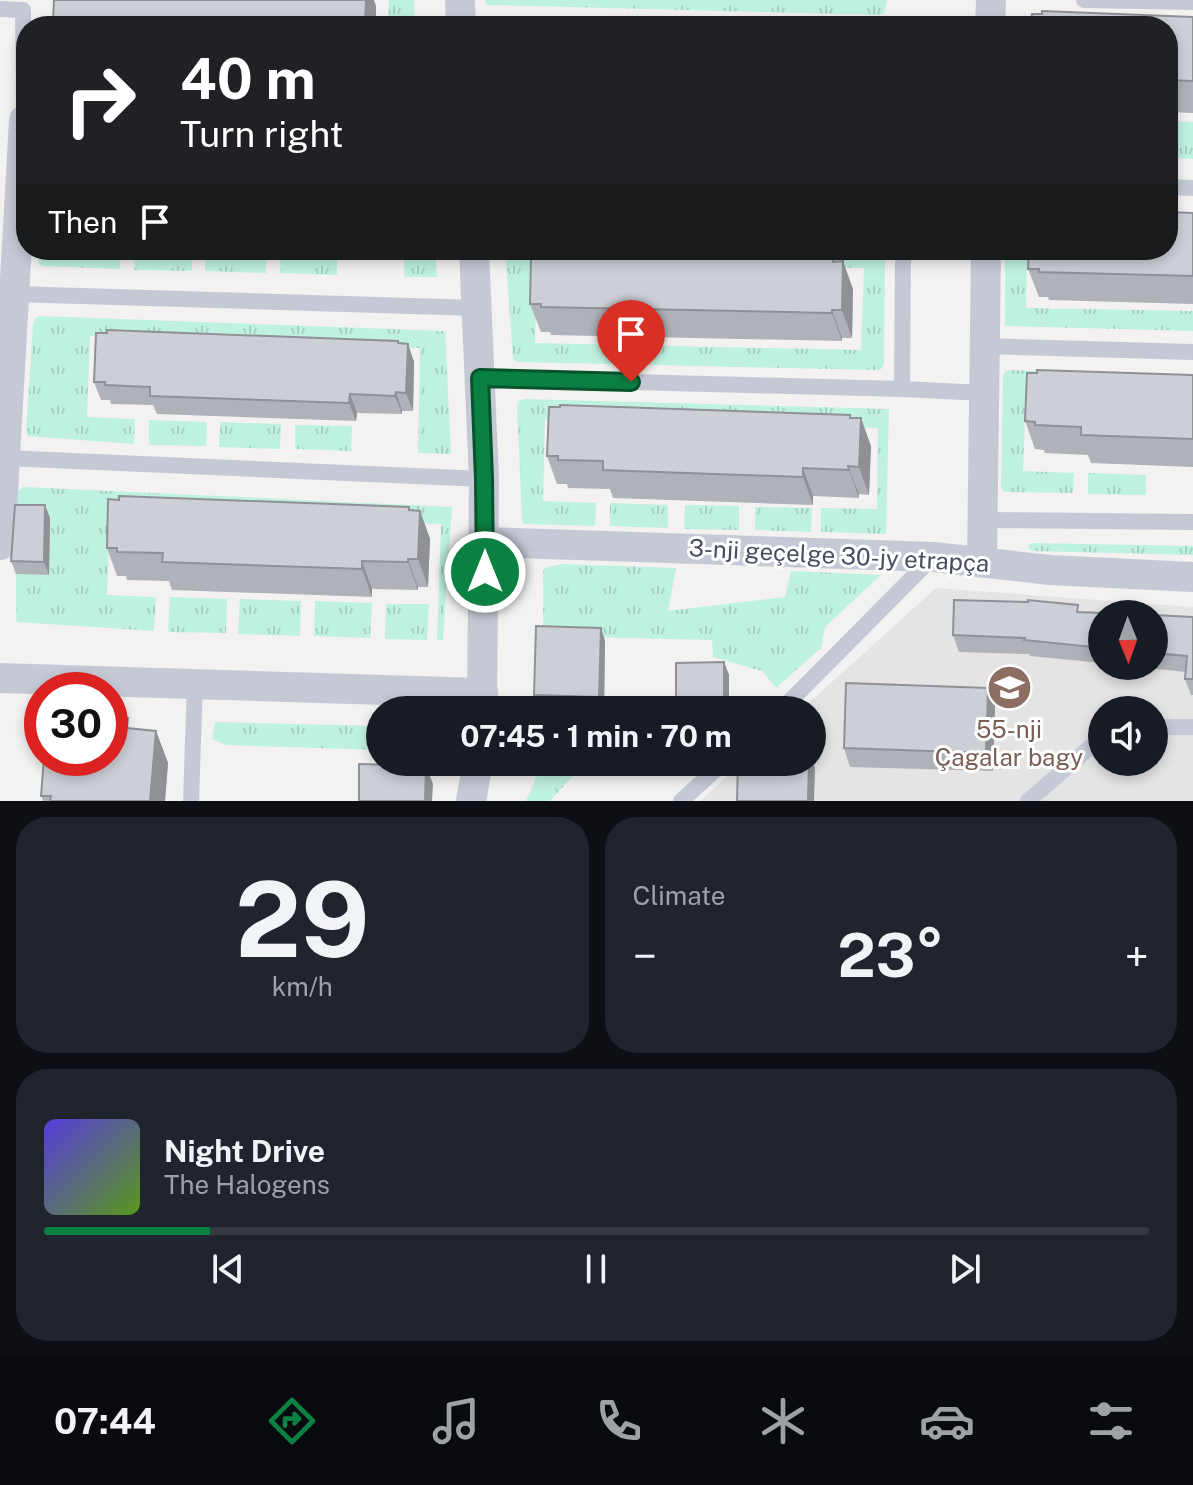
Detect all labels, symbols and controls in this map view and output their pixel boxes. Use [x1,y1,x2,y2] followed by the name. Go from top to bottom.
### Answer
[180,46,316,112] text: 40 m
[48,48,152,152] icon: right
[180,113,343,155] text: Turn right
[133,200,177,244] icon: arrive
[48,204,117,240] text: Then
[597,300,665,382] pin
[609,312,653,356] icon: arrive
[443,530,527,614] position arrow
[688,533,990,577] street label: 3-nji geçelge 30-jy etrapça
[1088,600,1168,680] north arrow
[1088,600,1168,776] map controls
[985,664,1033,712] school or university icon: 55-nji Çagalar bagy
[24,672,128,776] speed limit sign: 30
[1088,696,1168,776] button: sound
[935,715,1083,771] place label: 55-nji Çagalar bagy
[460,718,732,754] text: 07:45 · 1 min · 70 m
[235,858,370,980] text: 29
[633,880,726,911] text: Climate
[838,920,944,991] text: 23°
[633,930,657,982] text: −
[1125,930,1149,982] text: +
[272,971,333,1002] text: km/h
[164,1133,325,1169] text: Night Drive
[164,1169,330,1200] text: The Halogens
[206,1247,250,1291] icon: previous
[574,1247,618,1291] icon: pause
[943,1247,987,1291] icon: next
[264,1393,320,1449] icon: directions
[428,1393,484,1449] icon: music
[591,1393,647,1449] icon: phone
[755,1393,811,1449] icon: climate
[919,1393,975,1449] icon: car
[1083,1393,1139,1449] icon: filters
[54,1400,156,1442] text: 07:44

